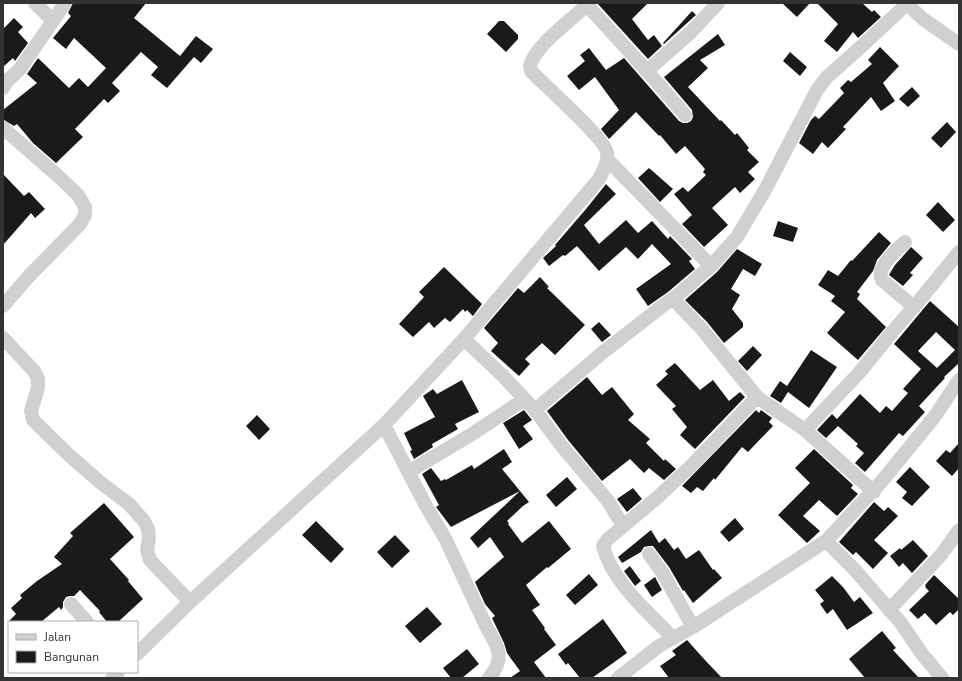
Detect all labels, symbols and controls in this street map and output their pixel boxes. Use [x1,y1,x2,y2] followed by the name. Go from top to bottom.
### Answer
[8,621,138,673] legend
[43,629,71,645] text: Jalan
[44,649,99,665] text: Bangunan

